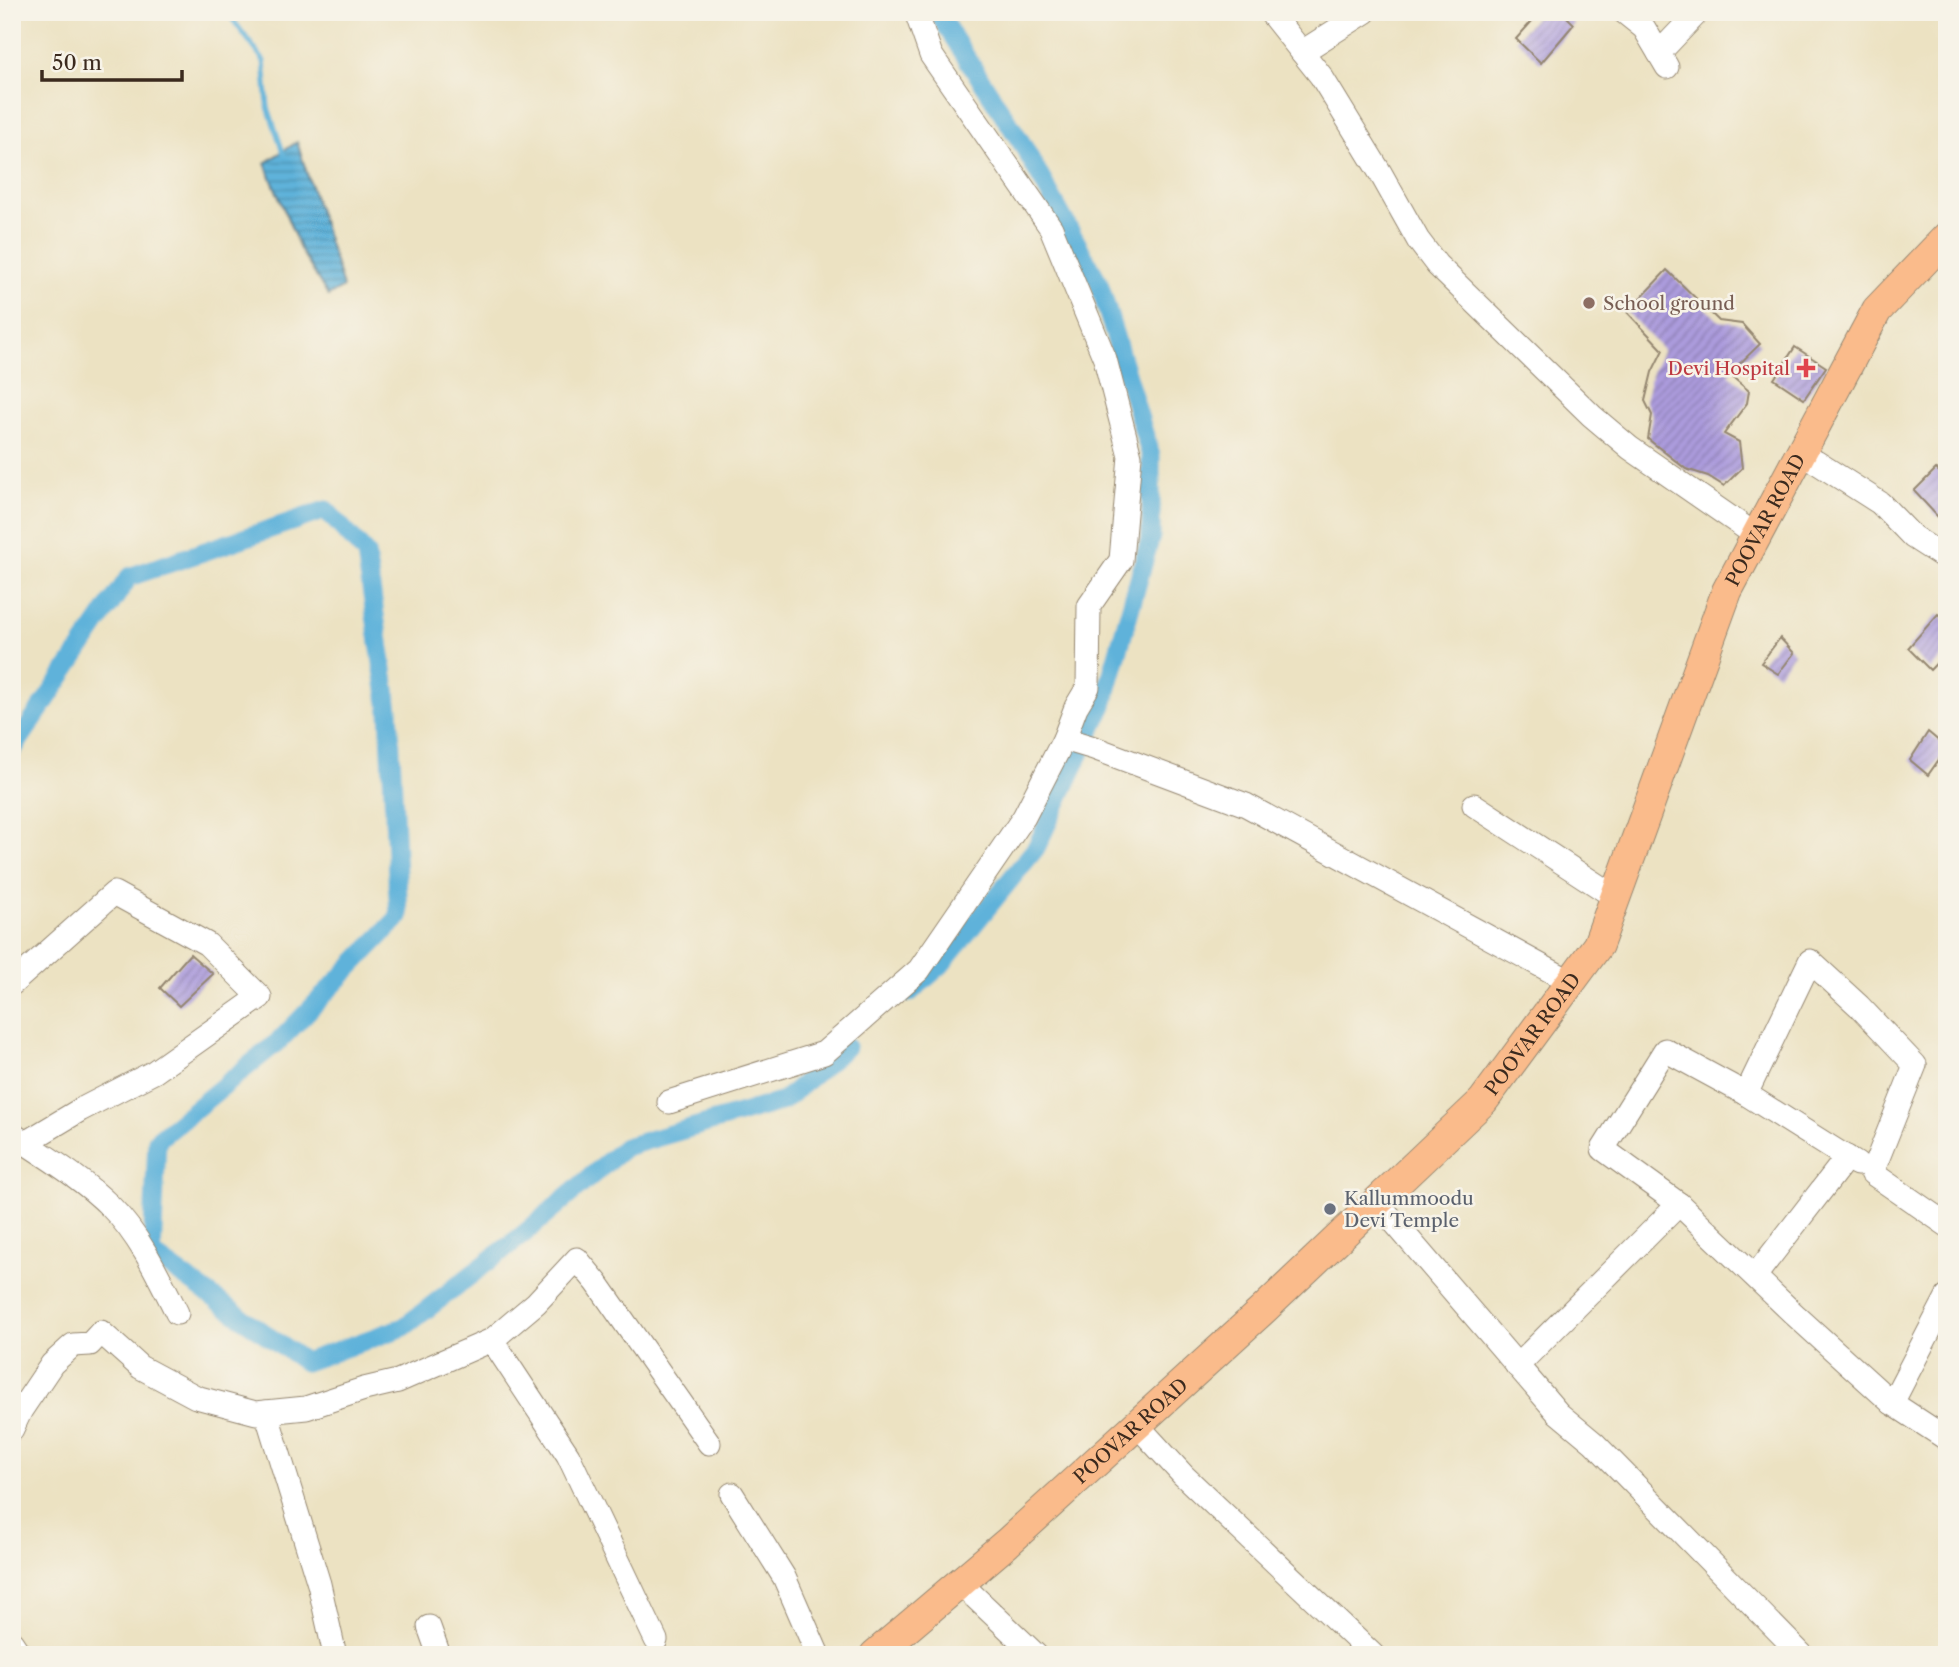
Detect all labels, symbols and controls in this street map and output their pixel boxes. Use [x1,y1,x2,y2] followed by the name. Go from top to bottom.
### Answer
[42,38,182,82] scale bar
[52,50,102,75] text: 50 m
[1603,292,1735,315] place label: School ground
[1581,295,1597,311] marker: School ground
[1668,357,1790,380] place label: Devi Hospital
[1796,358,1816,378] marker: Devi Hospital
[1721,450,1810,590] street label: POOVAR ROAD
[1480,968,1586,1100] street label: POOVAR ROAD
[1344,1187,1474,1232] place label: Kallummoodu Devi Temple
[1322,1201,1338,1217] marker: Kallummoodu Devi Temple
[1069,1373,1193,1489] street label: POOVAR ROAD

